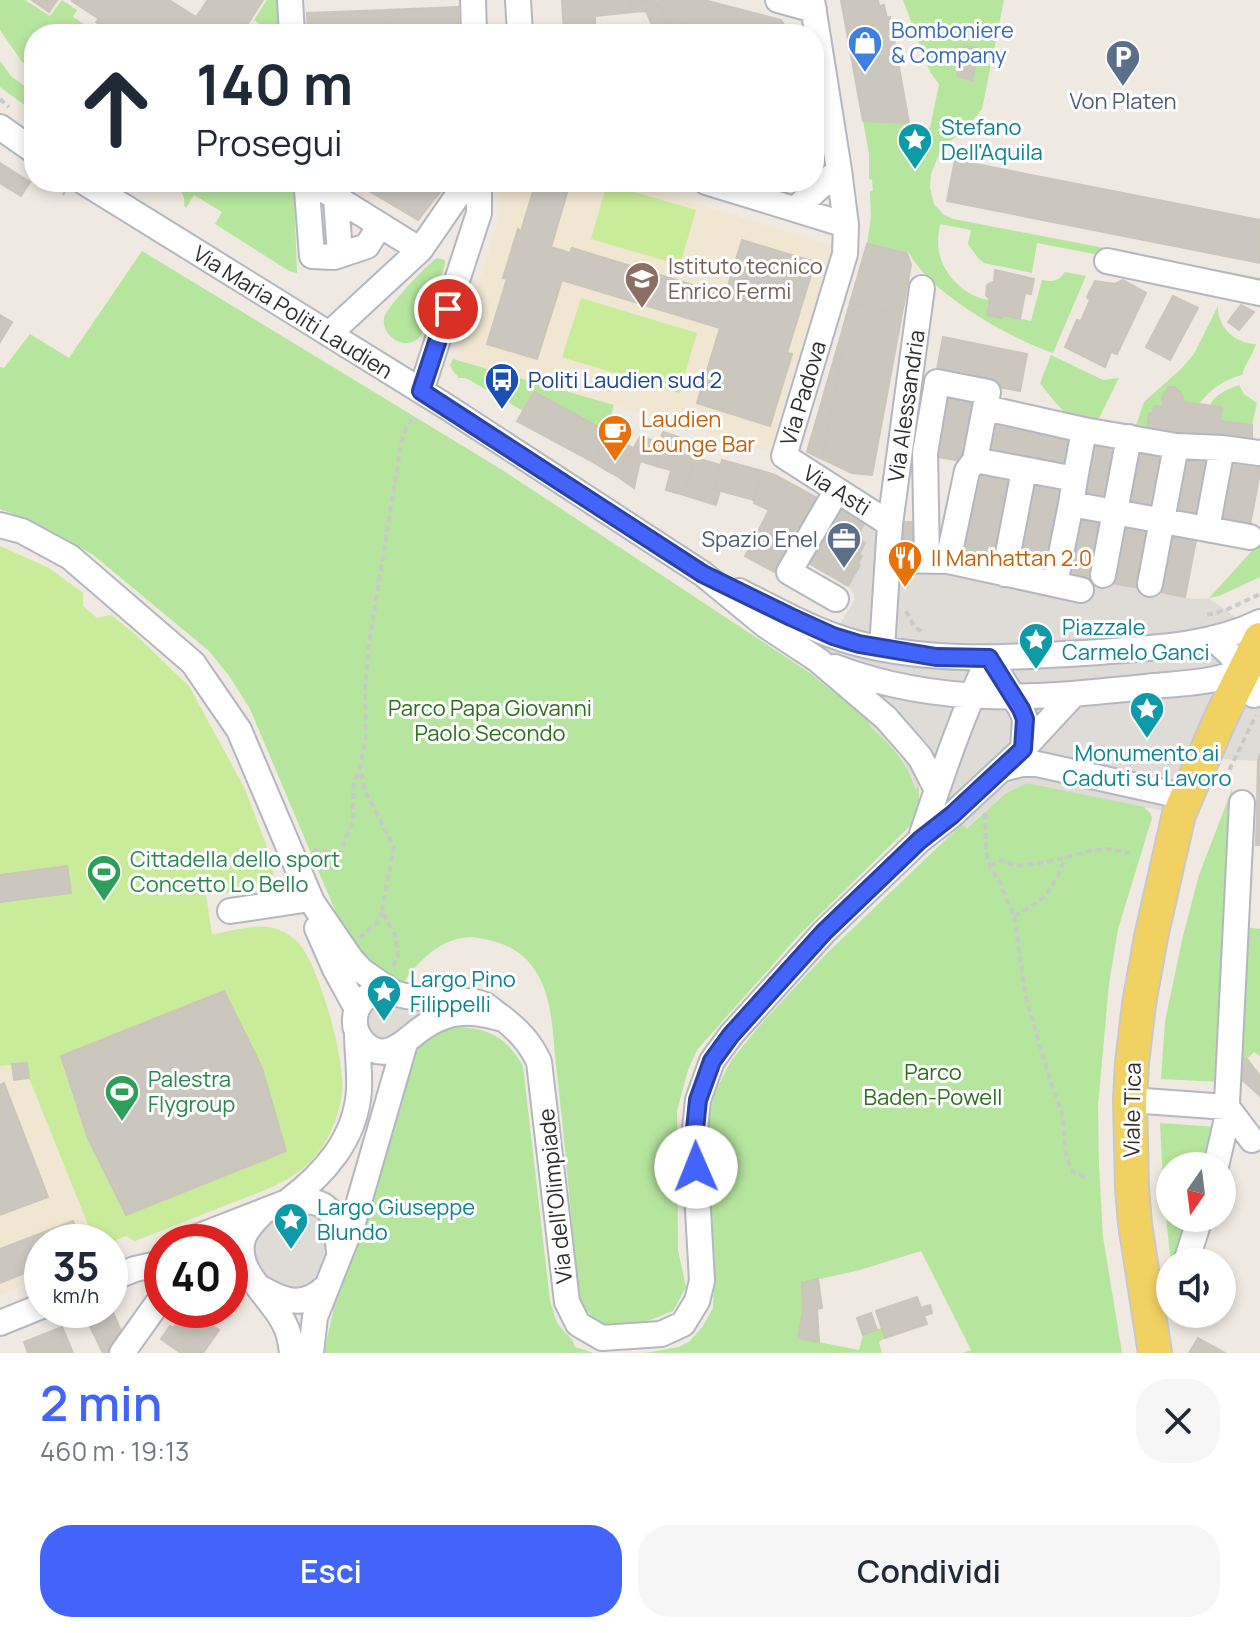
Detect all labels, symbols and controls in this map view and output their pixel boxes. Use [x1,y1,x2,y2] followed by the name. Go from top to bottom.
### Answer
[891,15,1014,70] place label: Bomboniere & Company
[846,24,884,74] shop icon: Bomboniere & Company
[1104,38,1142,88] parking icon: Von Platen
[196,45,353,122] text: 140 m
[64,56,168,160] icon: ahead
[1069,86,1177,116] place label: Von Platen
[941,112,1043,167] place label: Stefano Dell'Aquila
[196,118,343,167] text: Prosegui
[896,121,934,171] place icon: Stefano Dell'Aquila
[187,238,399,386] street label: Via Maria Politi Laudien
[668,251,823,306] place label: Istituto tecnico Enrico Fermi
[623,260,661,310] school or university icon: Istituto tecnico Enrico Fermi
[414,275,482,343] pin
[426,287,470,331] icon: arrive
[880,328,932,484] street label: Via Alessandria
[773,337,833,449] street label: Via Padova
[483,361,521,411] bus stop icon: Politi Laudien sud 2
[528,365,722,395] place label: Politi Laudien sud 2
[641,404,755,459] place label: Laudien Lounge Bar
[596,413,634,463] cafe icon: Laudien Lounge Bar
[798,458,876,522] street label: Via Asti
[825,520,863,570] office icon: Spazio Enel
[701,524,818,554] place label: Spazio Enel
[886,539,924,589] restaurant icon: Il Manhattan 2.0
[931,543,1092,573] place label: Il Manhattan 2.0
[1062,612,1210,667] place label: Piazzale Carmelo Ganci
[1017,621,1055,671] place icon: Piazzale Carmelo Ganci
[1128,690,1166,740] place icon: Monumento ai Caduti su Lavoro
[388,693,592,748] park label: Parco Papa Giovanni Paolo Secondo
[1063,738,1231,793] place label: Monumento ai Caduti su Lavoro
[130,844,340,899] place label: Cittadella dello sport Concetto Lo Bello
[85,853,123,903] sports icon: Cittadella dello sport Concetto Lo Bello
[410,964,516,1019] place label: Largo Pino Filippelli
[365,973,403,1023] place icon: Largo Pino Filippelli
[864,1057,1002,1112] park label: Parco Baden-Powell
[1116,1062,1148,1158] street label: Viale Tica
[148,1064,235,1119] place label: Palestra Flygroup
[103,1073,141,1123] sports icon: Palestra Flygroup
[531,1107,579,1285] street label: Via dell'Olimpiade
[654,1125,738,1209] position arrow
[1156,1152,1236,1232] north arrow
[1156,1152,1236,1328] map controls
[317,1192,475,1247] place label: Largo Giuseppe Blundo
[272,1201,310,1251] place icon: Largo Giuseppe Blundo
[144,1224,248,1328] speed limit sign: 40
[53,1238,99,1293] text: 35
[1156,1248,1236,1328] button: sound
[53,1282,99,1309] text: km/h
[40,1370,162,1435] text: 2 min
[1136,1379,1220,1463] button: close
[40,1433,189,1469] text: 460 m · 19:13
[40,1525,622,1617] button: Esci
[638,1525,1220,1617] button: Condividi

